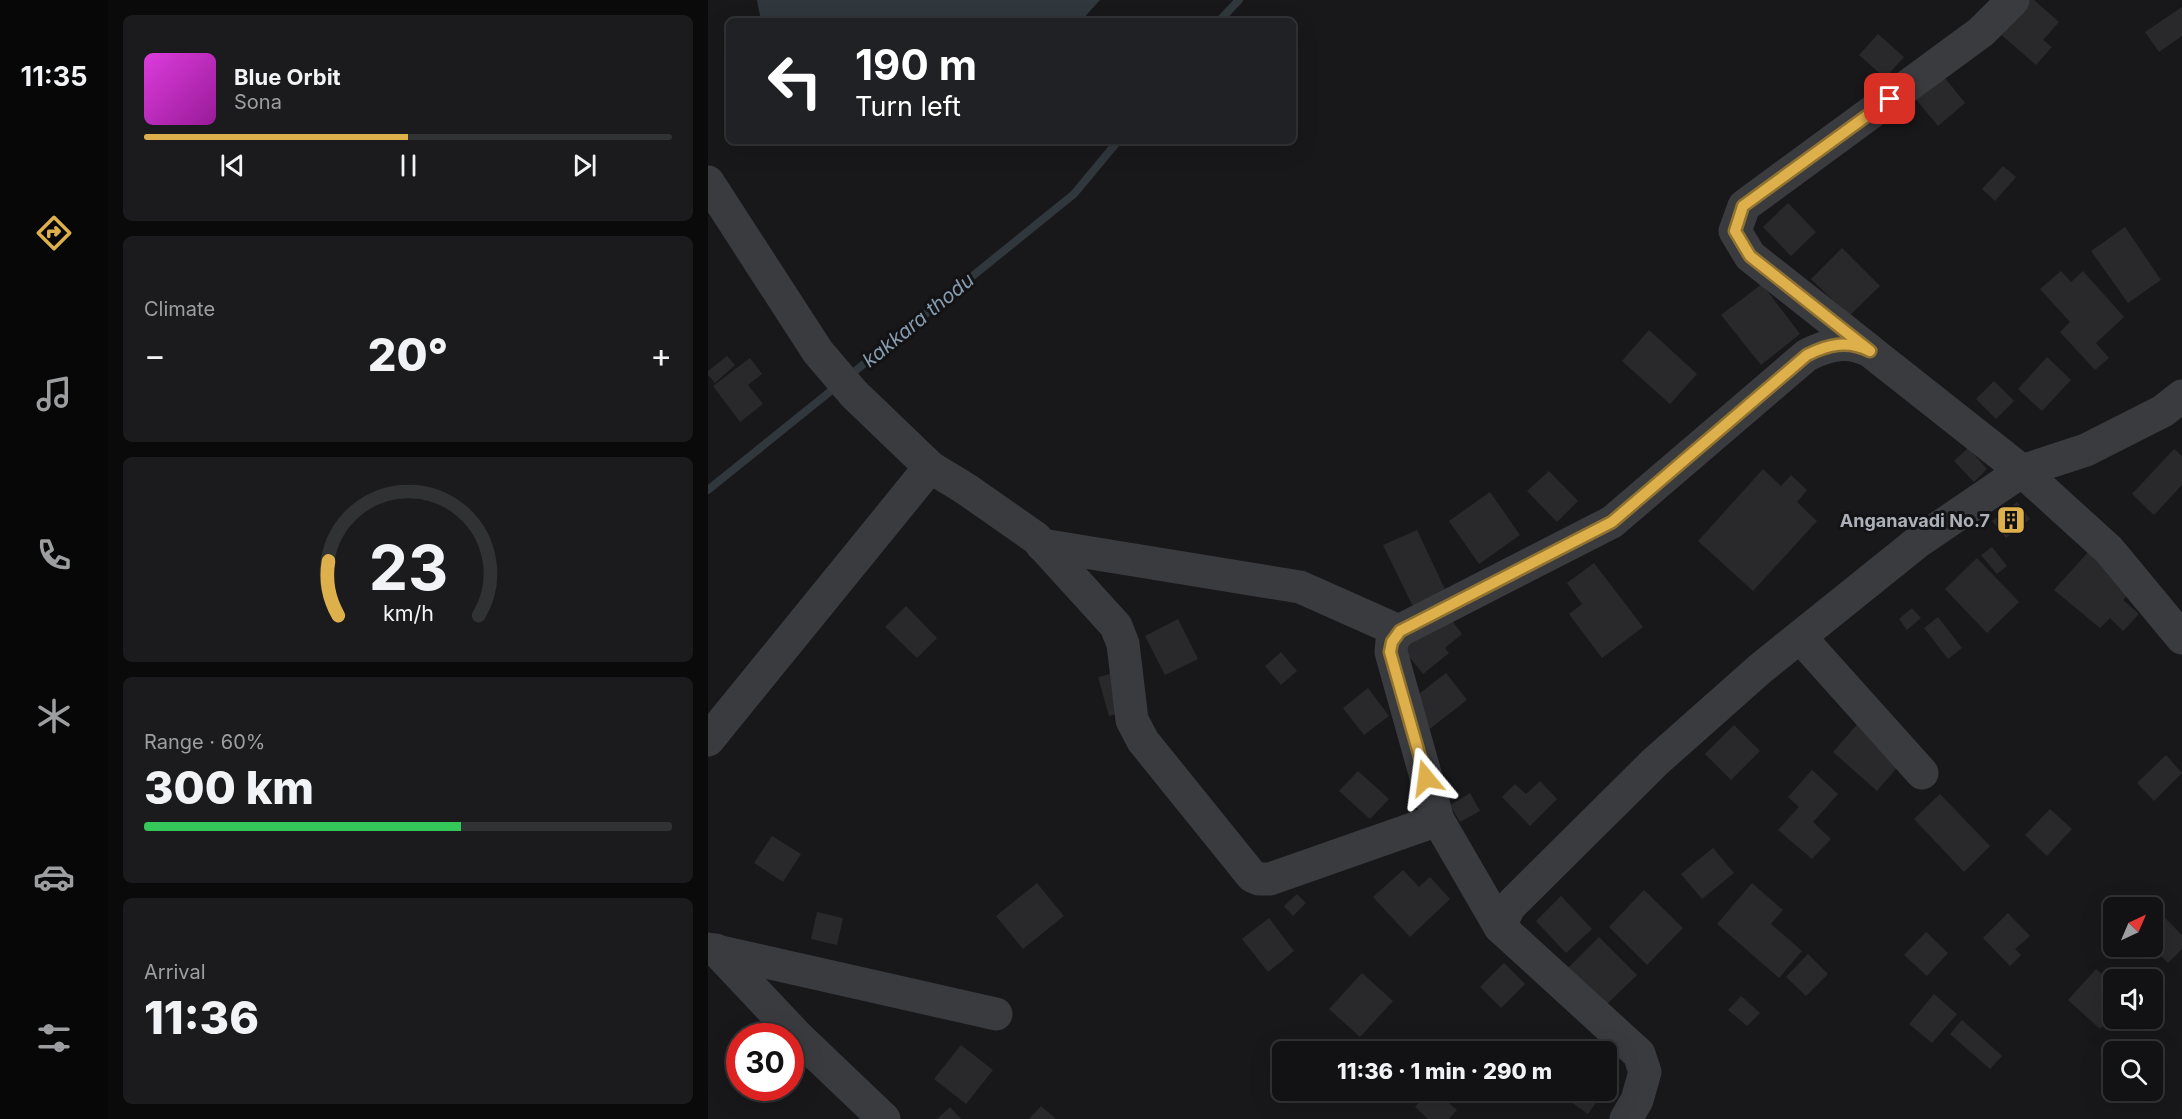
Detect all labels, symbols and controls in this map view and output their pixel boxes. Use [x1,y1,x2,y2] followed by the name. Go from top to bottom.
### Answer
[855,39,977,90] text: 190 m
[756,42,834,120] icon: left
[21,60,88,93] text: 11:35
[234,64,341,90] text: Blue Orbit
[1864,73,1915,124] pin
[1873,82,1906,115] icon: arrive
[234,90,282,114] text: Sona
[855,90,961,123] text: Turn left
[216,149,249,182] icon: previous
[392,149,425,182] icon: pause
[568,149,601,182] icon: next
[33,212,75,254] icon: directions
[858,268,979,372] water label: kakkara thodu
[144,297,215,321] text: Climate
[368,327,448,382] text: 20°
[144,335,166,375] text: −
[650,335,672,375] text: +
[33,373,75,415] icon: music
[1995,504,2027,536] building icon: Anganavadi No.7
[1840,510,1990,531] place label: Anganavadi No.7
[368,531,448,606] text: 23
[33,534,75,576] icon: phone
[383,601,433,627] text: km/h
[33,695,75,737] icon: climate
[144,730,265,754] text: Range · 60%
[1394,746,1458,810] position arrow
[144,760,314,815] text: 300 km
[33,856,75,898] icon: car
[2103,897,2163,957] north arrow
[2103,897,2163,1101] map controls
[144,960,206,984] text: Arrival
[2103,969,2163,1029] button: sound
[144,990,259,1045] text: 11:36
[33,1017,75,1059] icon: filters
[726,1023,804,1101] speed limit sign: 30
[2103,1041,2163,1101] button: search
[1337,1058,1552,1084] text: 11:36 · 1 min · 290 m

